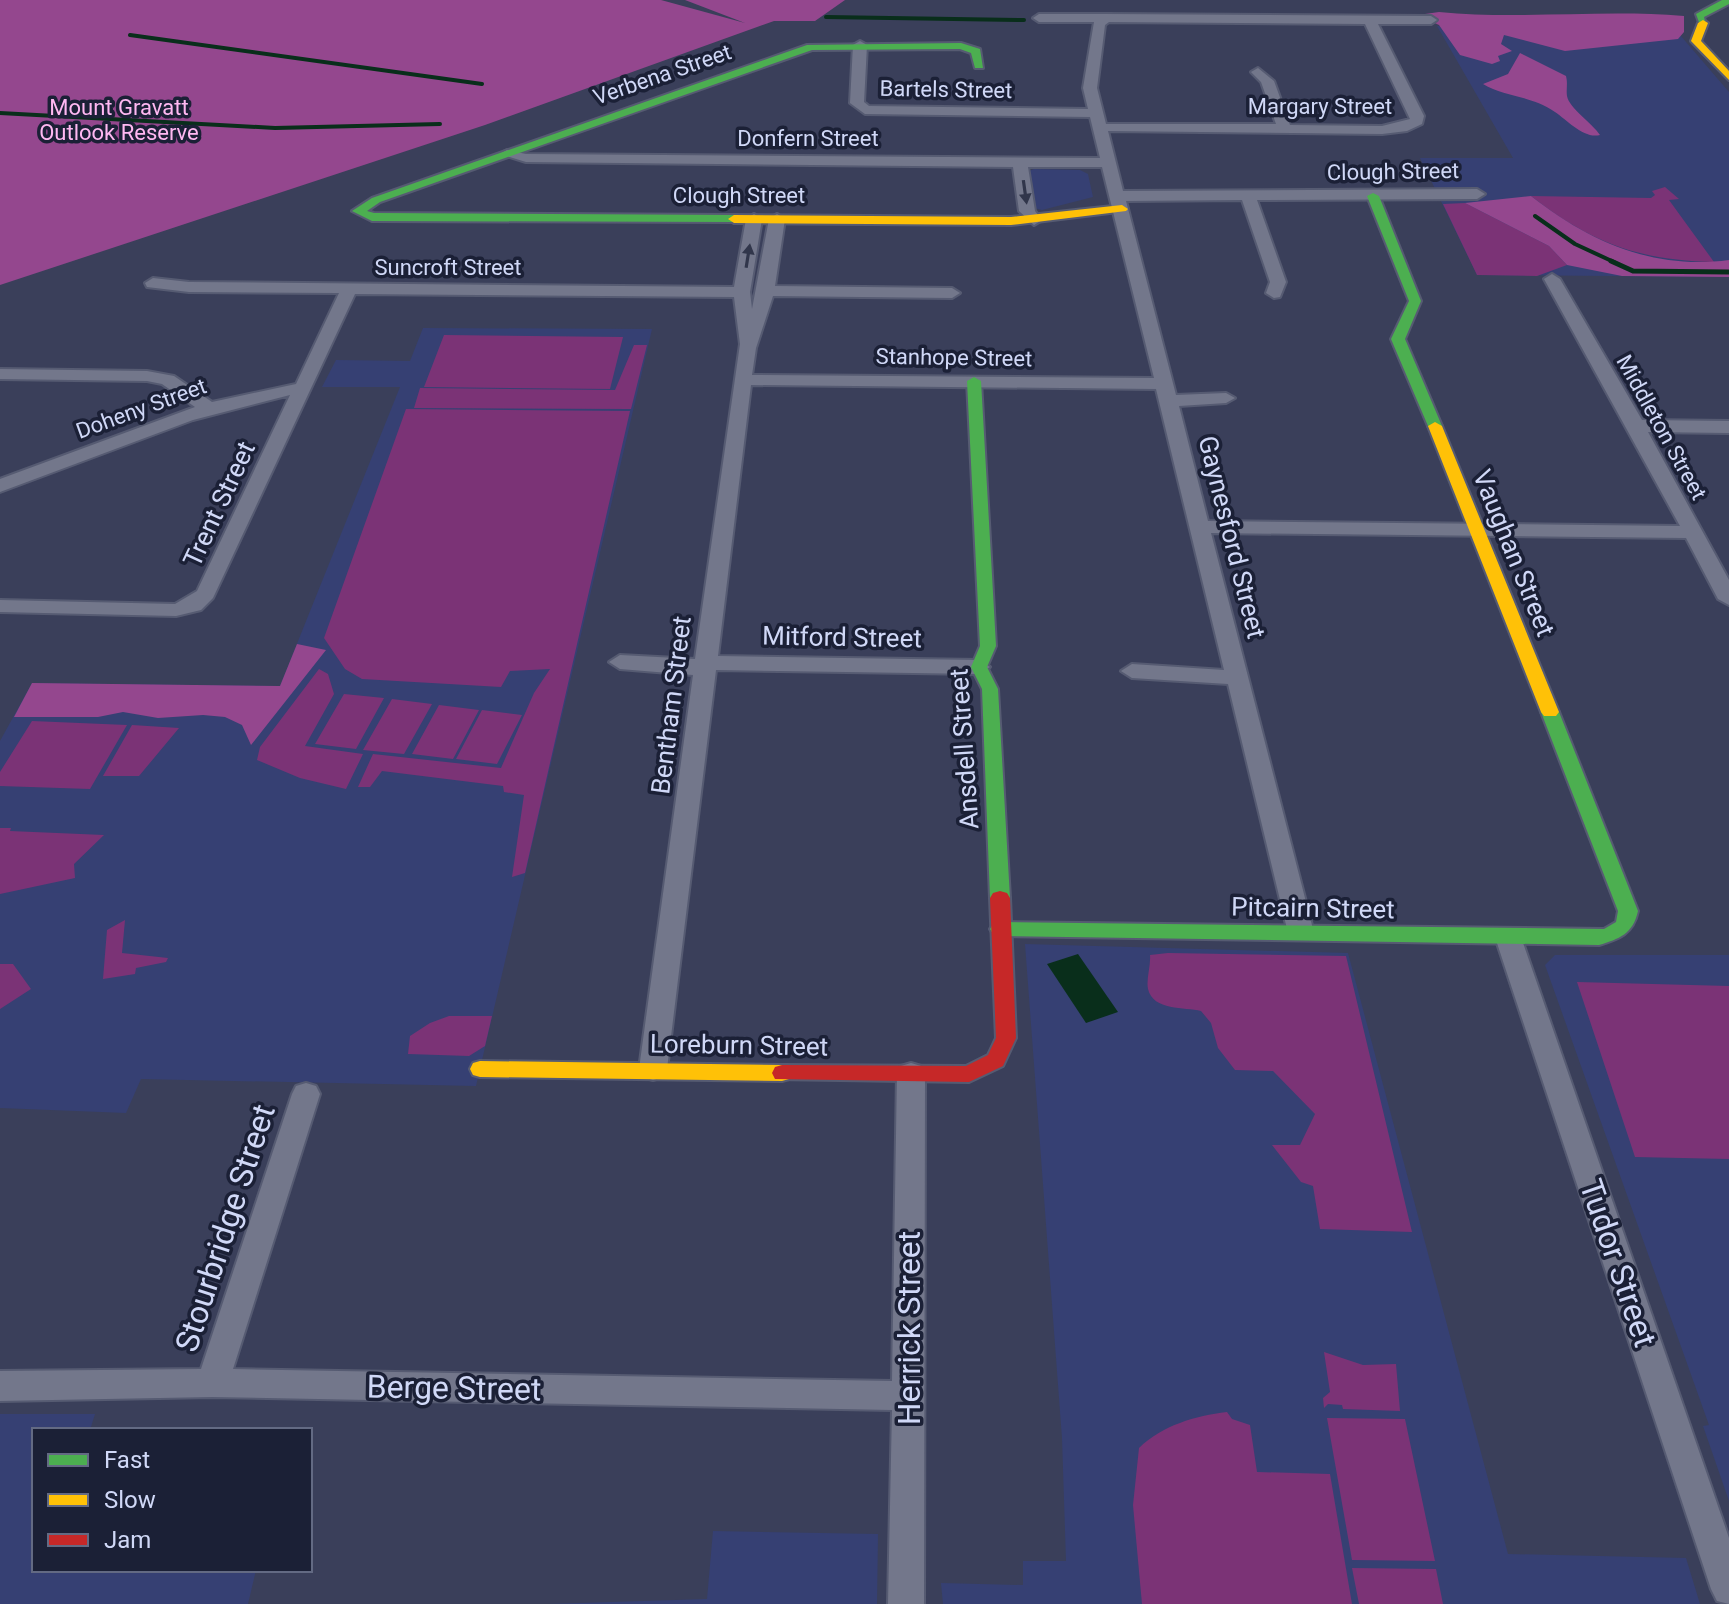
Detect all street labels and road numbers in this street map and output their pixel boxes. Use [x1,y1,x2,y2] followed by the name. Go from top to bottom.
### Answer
[590,39,734,110] street label: Verbena Street
[879,76,1013,103] street label: Bartels Street
[1248,94,1392,119] street label: Margary Street
[737,126,879,151] street label: Donfern Street
[1327,158,1459,185] street label: Clough Street
[673,183,805,208] street label: Clough Street
[375,255,522,280] street label: Suncroft Street
[876,344,1032,371] street label: Stanhope Street
[1611,351,1712,504] street label: Middleton Street
[73,373,210,444] street label: Doheny Street
[1192,433,1272,641] street label: Gaynesford Street
[177,437,261,571] street label: Trent Street
[1467,465,1561,641] street label: Vaughan Street
[645,614,697,796] street label: Bentham Street
[762,621,922,653] street label: Mitford Street
[943,668,985,830] street label: Ansdell Street
[1231,892,1395,924] street label: Pitcairn Street
[650,1028,828,1062] street label: Loreburn Street
[167,1100,283,1356] street label: Stourbridge Street
[1572,1174,1664,1352] street label: Tudor Street
[890,1231,928,1425] street label: Herrick Street
[366,1367,542,1409] street label: Berge Street

